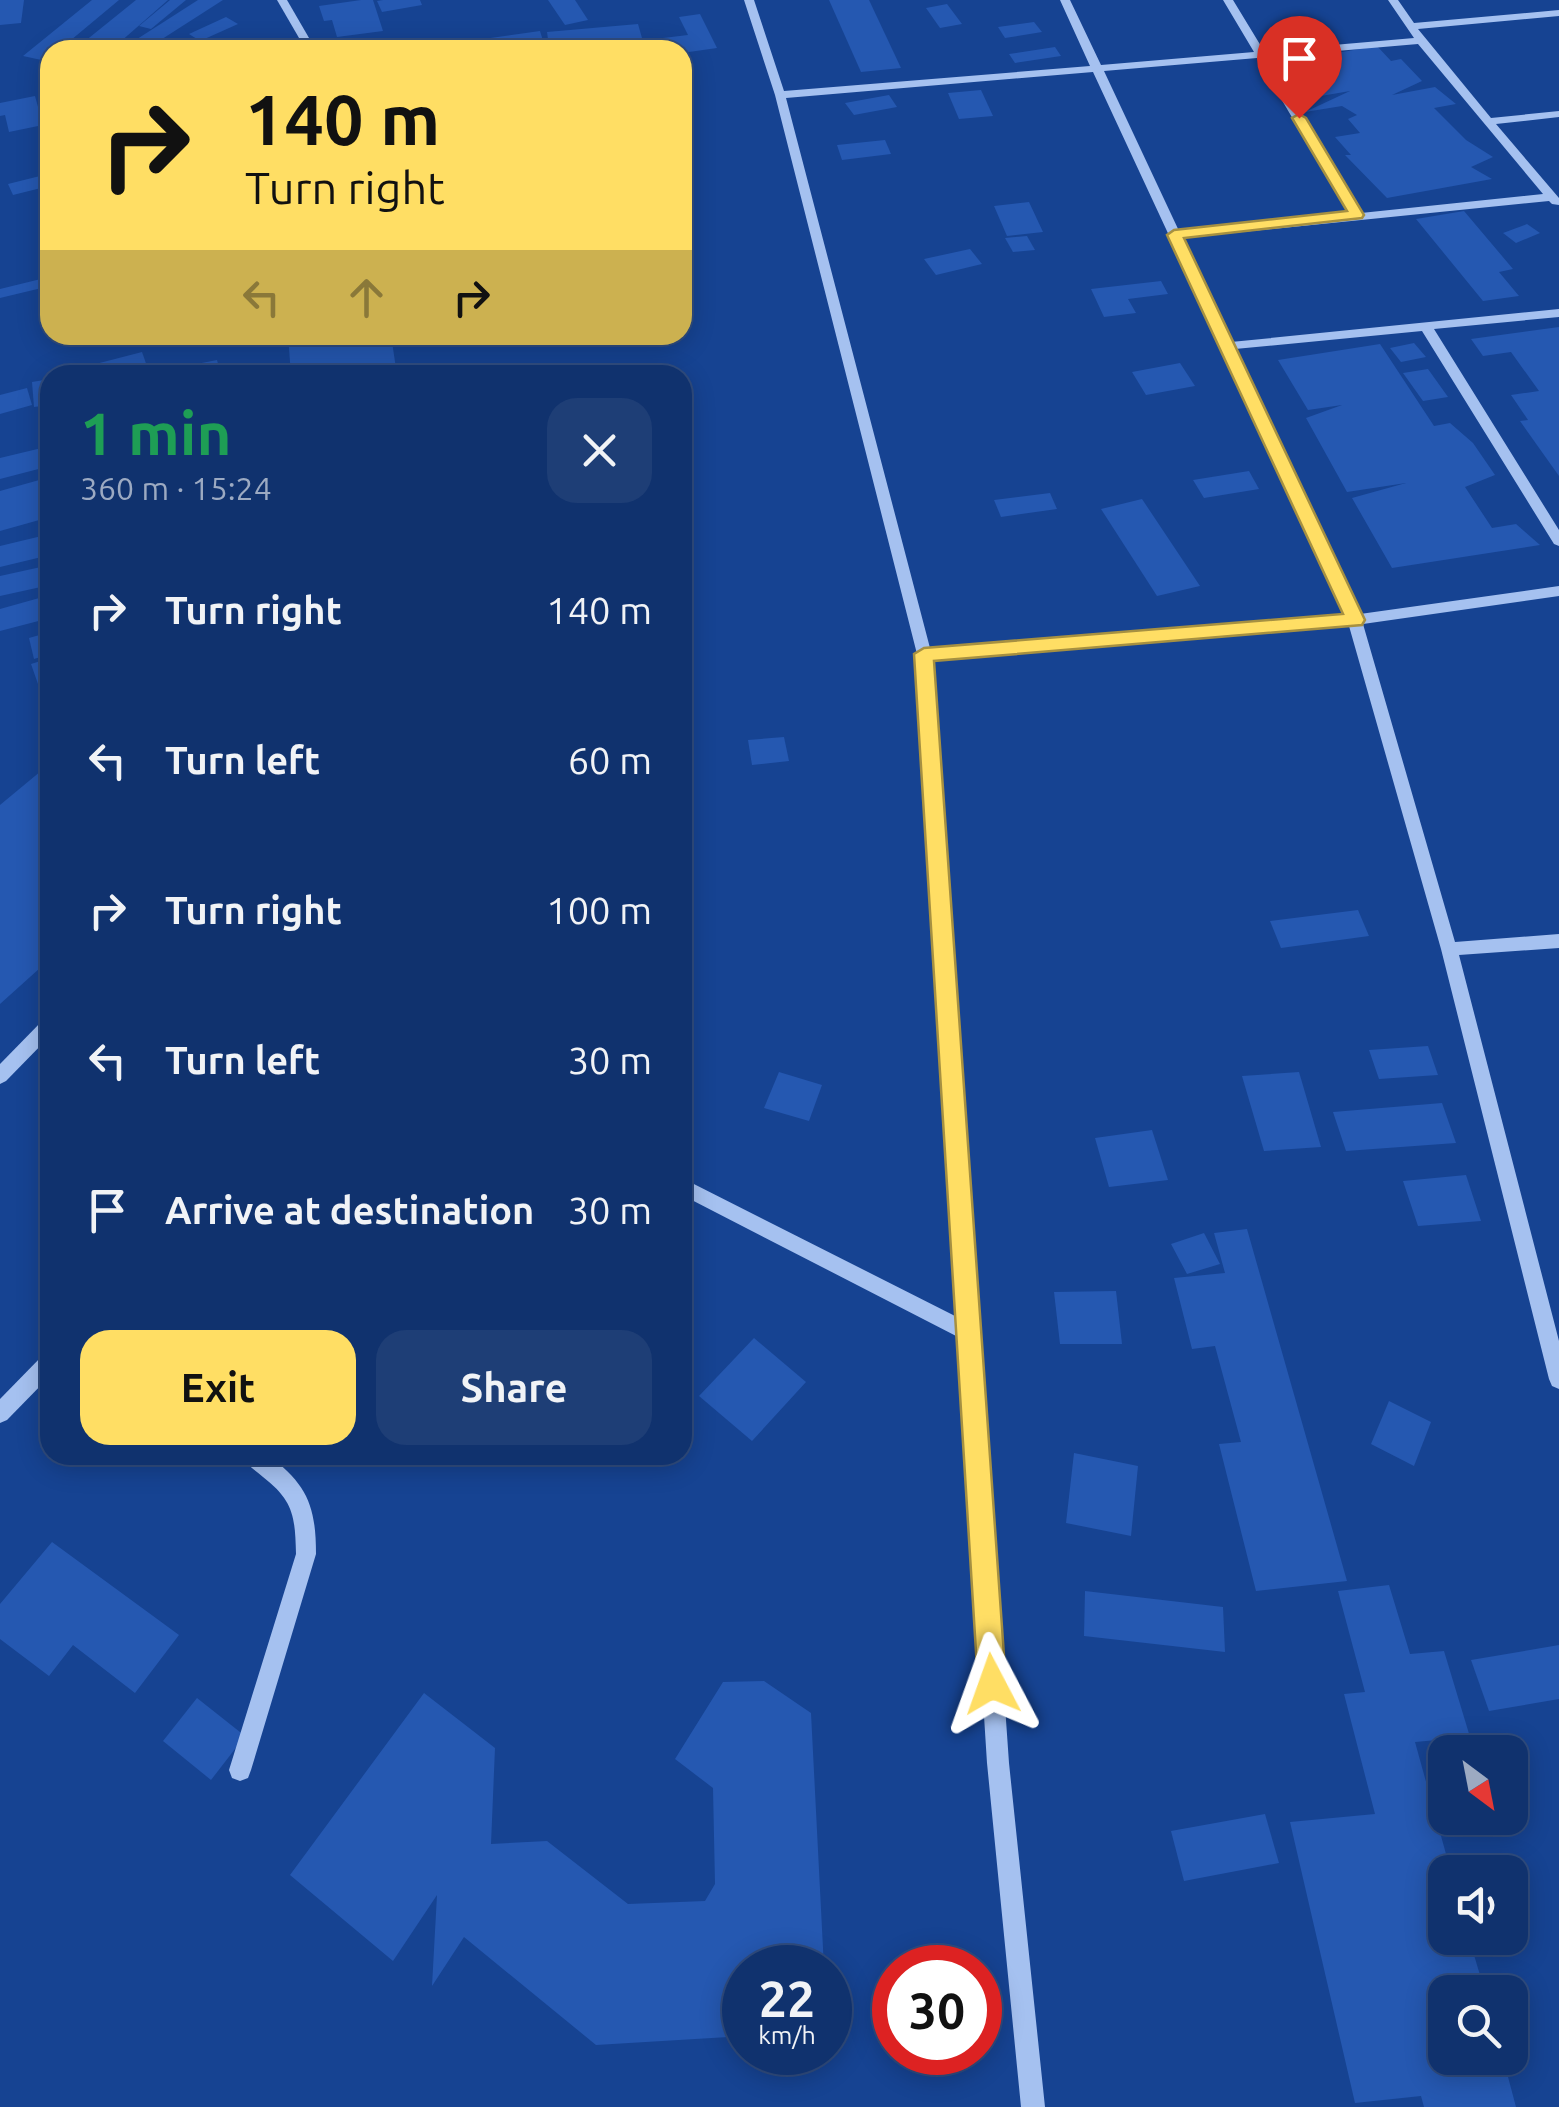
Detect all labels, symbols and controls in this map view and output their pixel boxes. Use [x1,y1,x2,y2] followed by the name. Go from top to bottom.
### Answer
[1257,16,1342,119] pin
[1272,31,1327,86] icon: arrive
[80,80,210,210] icon: right
[245,80,440,158] text: 140 m
[245,162,445,213] text: Turn right
[234,270,289,325] icon: left
[339,270,394,325] icon: ahead
[444,270,499,325] icon: right
[547,398,652,503] button: close
[80,399,232,466] text: 1 min
[80,470,272,506] text: 360 m · 15:24
[80,583,135,638] icon: right
[165,589,342,631] text: Turn right
[546,589,652,631] text: 140 m
[80,733,135,788] icon: left
[165,739,320,781] text: Turn left
[568,739,652,781] text: 60 m
[80,883,135,938] icon: right
[165,889,342,931] text: Turn right
[546,889,652,931] text: 100 m
[80,1033,135,1088] icon: left
[165,1039,320,1081] text: Turn left
[568,1039,652,1081] text: 30 m
[80,1183,135,1238] icon: arrive
[165,1189,534,1231] text: Arrive at destination
[568,1189,652,1231] text: 30 m
[80,1330,356,1445] button: Exit
[376,1330,652,1445] button: Share
[940,1632,1044,1736] position arrow
[1428,1735,1528,1835] north arrow
[1428,1735,1528,2075] map controls
[1428,1855,1528,1955] button: sound
[872,1945,1002,2075] speed limit sign: 30
[759,1970,815,2026] text: 22
[1428,1975,1528,2075] button: search
[758,2021,816,2049] text: km/h

